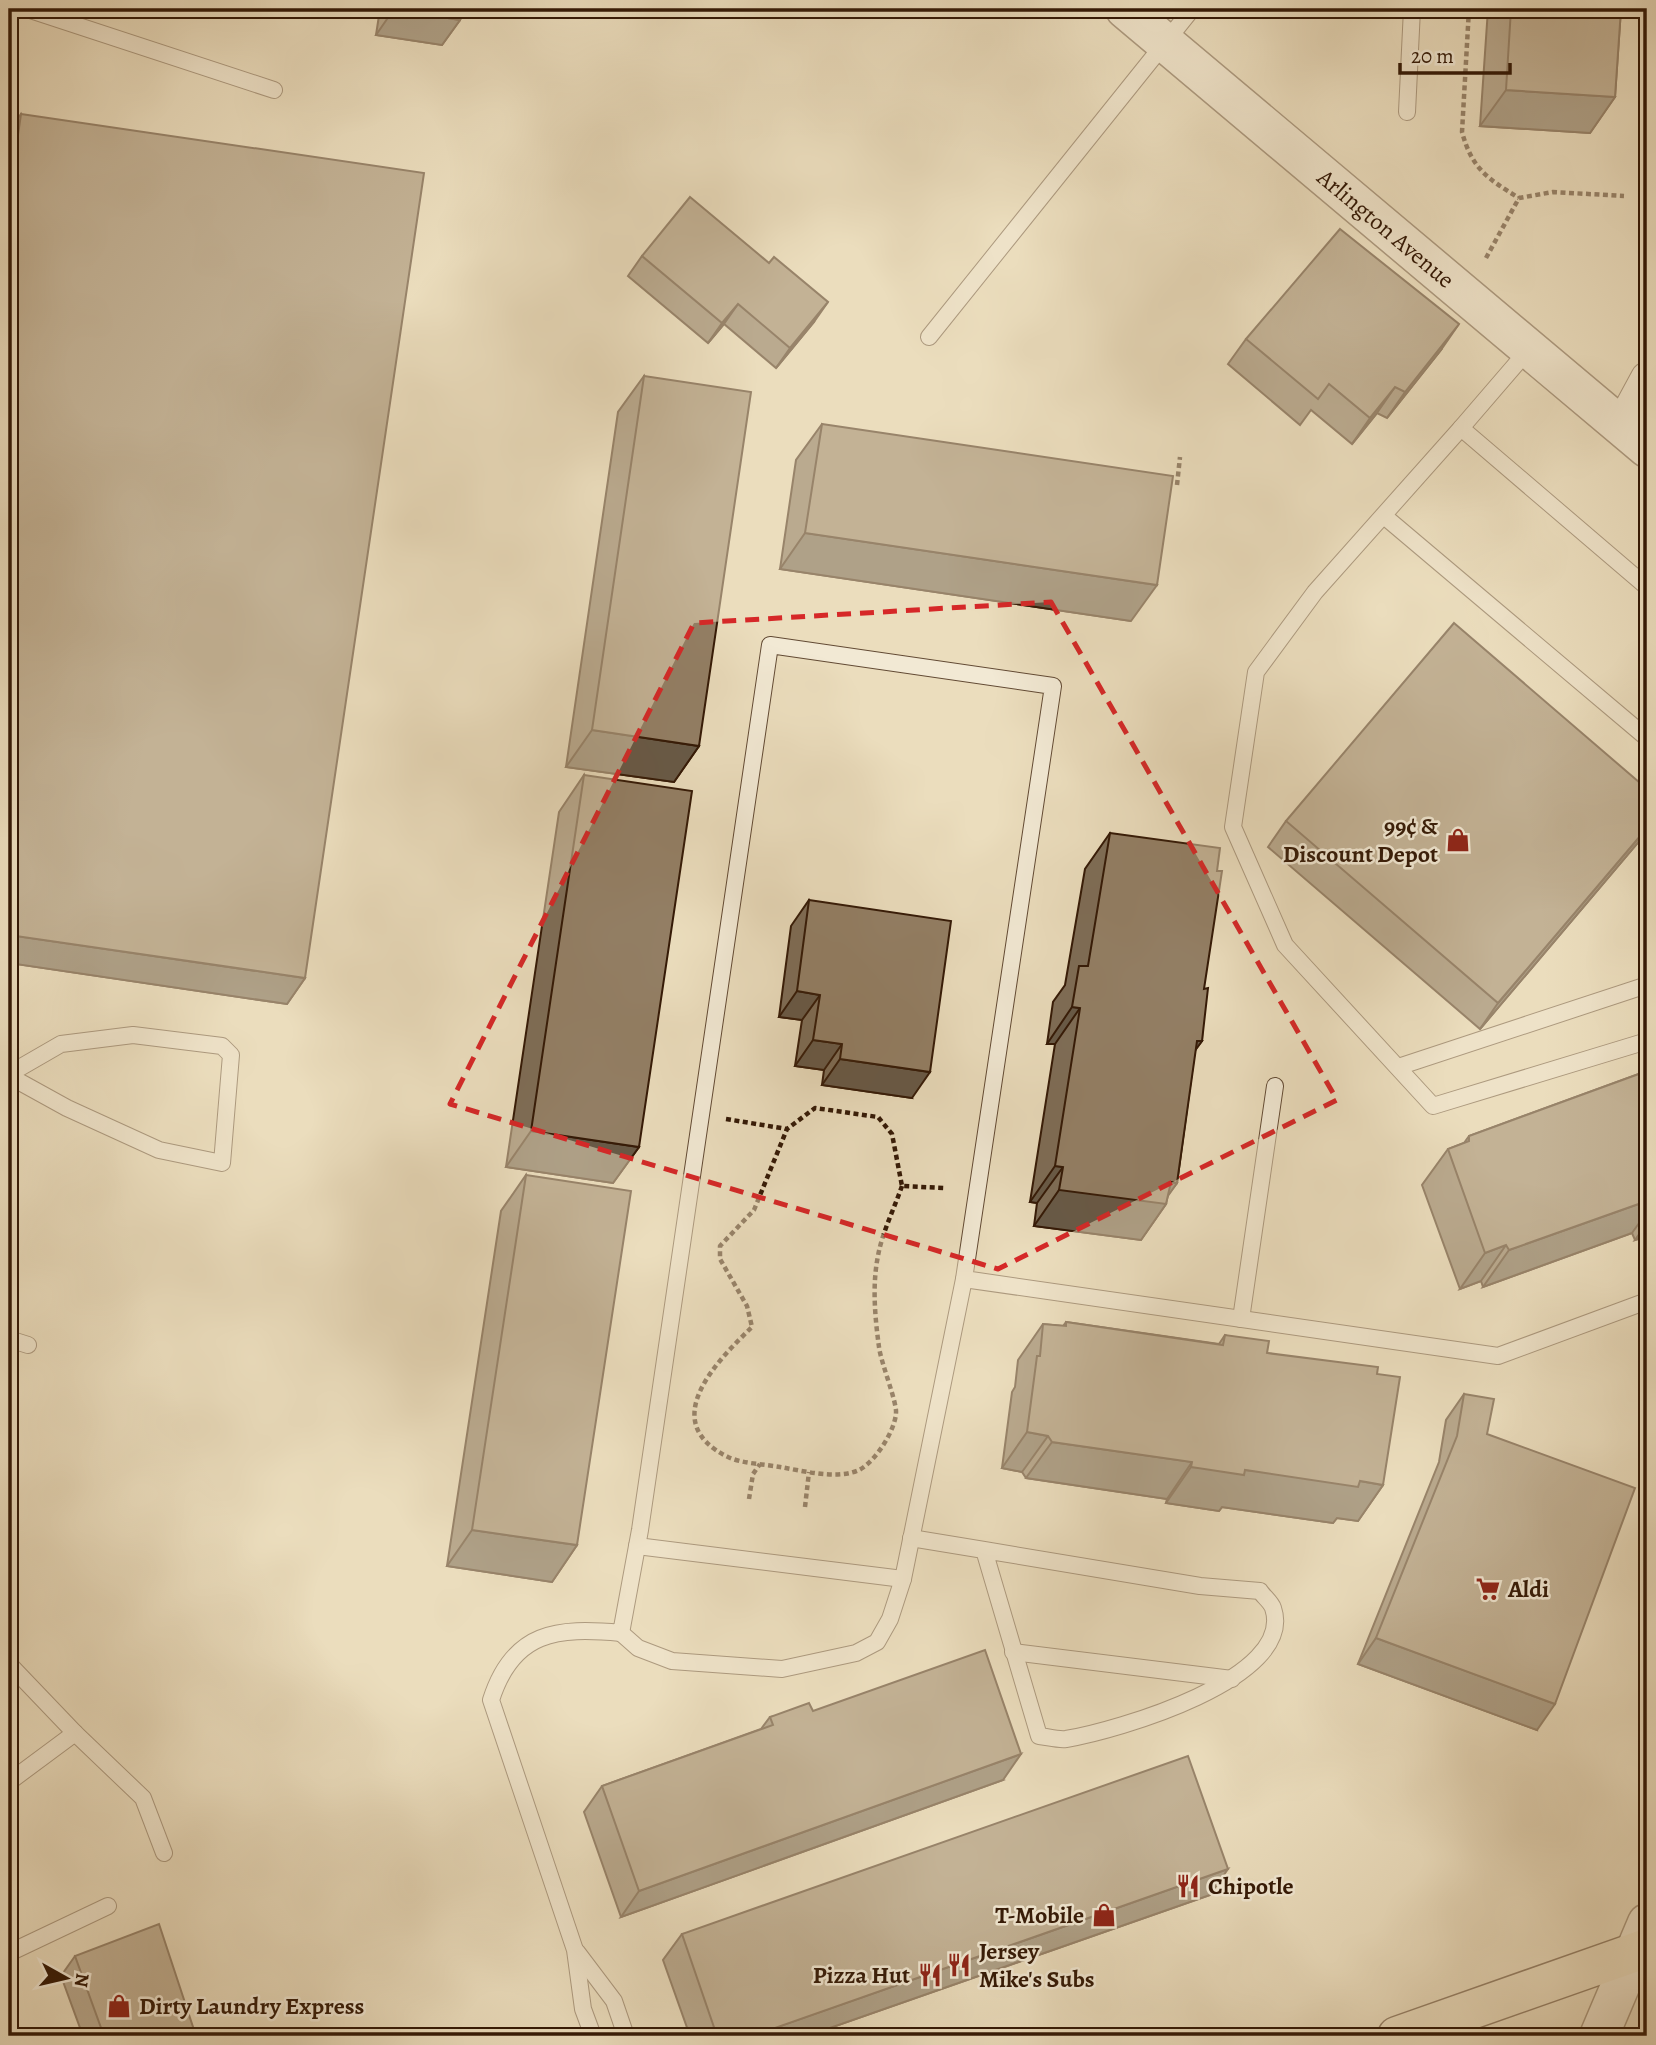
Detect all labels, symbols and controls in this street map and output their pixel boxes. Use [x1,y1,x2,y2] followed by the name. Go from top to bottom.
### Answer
[1400,32,1511,76] scale bar
[1411,42,1454,70] text: 20 m
[1310,161,1461,295] street label: Arlington Avenue
[1283,810,1439,870] place label: 99¢ & Discount Depot
[1444,826,1472,854] shop icon: 99¢ & Discount Depot
[1507,1573,1549,1605] place label: Aldi
[1474,1575,1502,1603] supermarket icon: Aldi
[1208,1870,1294,1902] place label: Chipotle
[1174,1872,1202,1900] restaurant icon: Chipotle
[995,1899,1084,1931] place label: T-Mobile
[1090,1901,1118,1929] shop icon: T-Mobile
[979,1935,1095,1995] place label: Jersey Mike's Subs
[32,1944,102,2014] north arrow
[945,1951,973,1979] restaurant icon: Jersey Mike's Subs
[813,1959,910,1991] place label: Pizza Hut
[916,1961,944,1989] restaurant icon: Pizza Hut
[68,1972,96,1989] text: N
[139,1990,364,2022] place label: Dirty Laundry Express
[105,1992,133,2020] shop icon: Dirty Laundry Express

